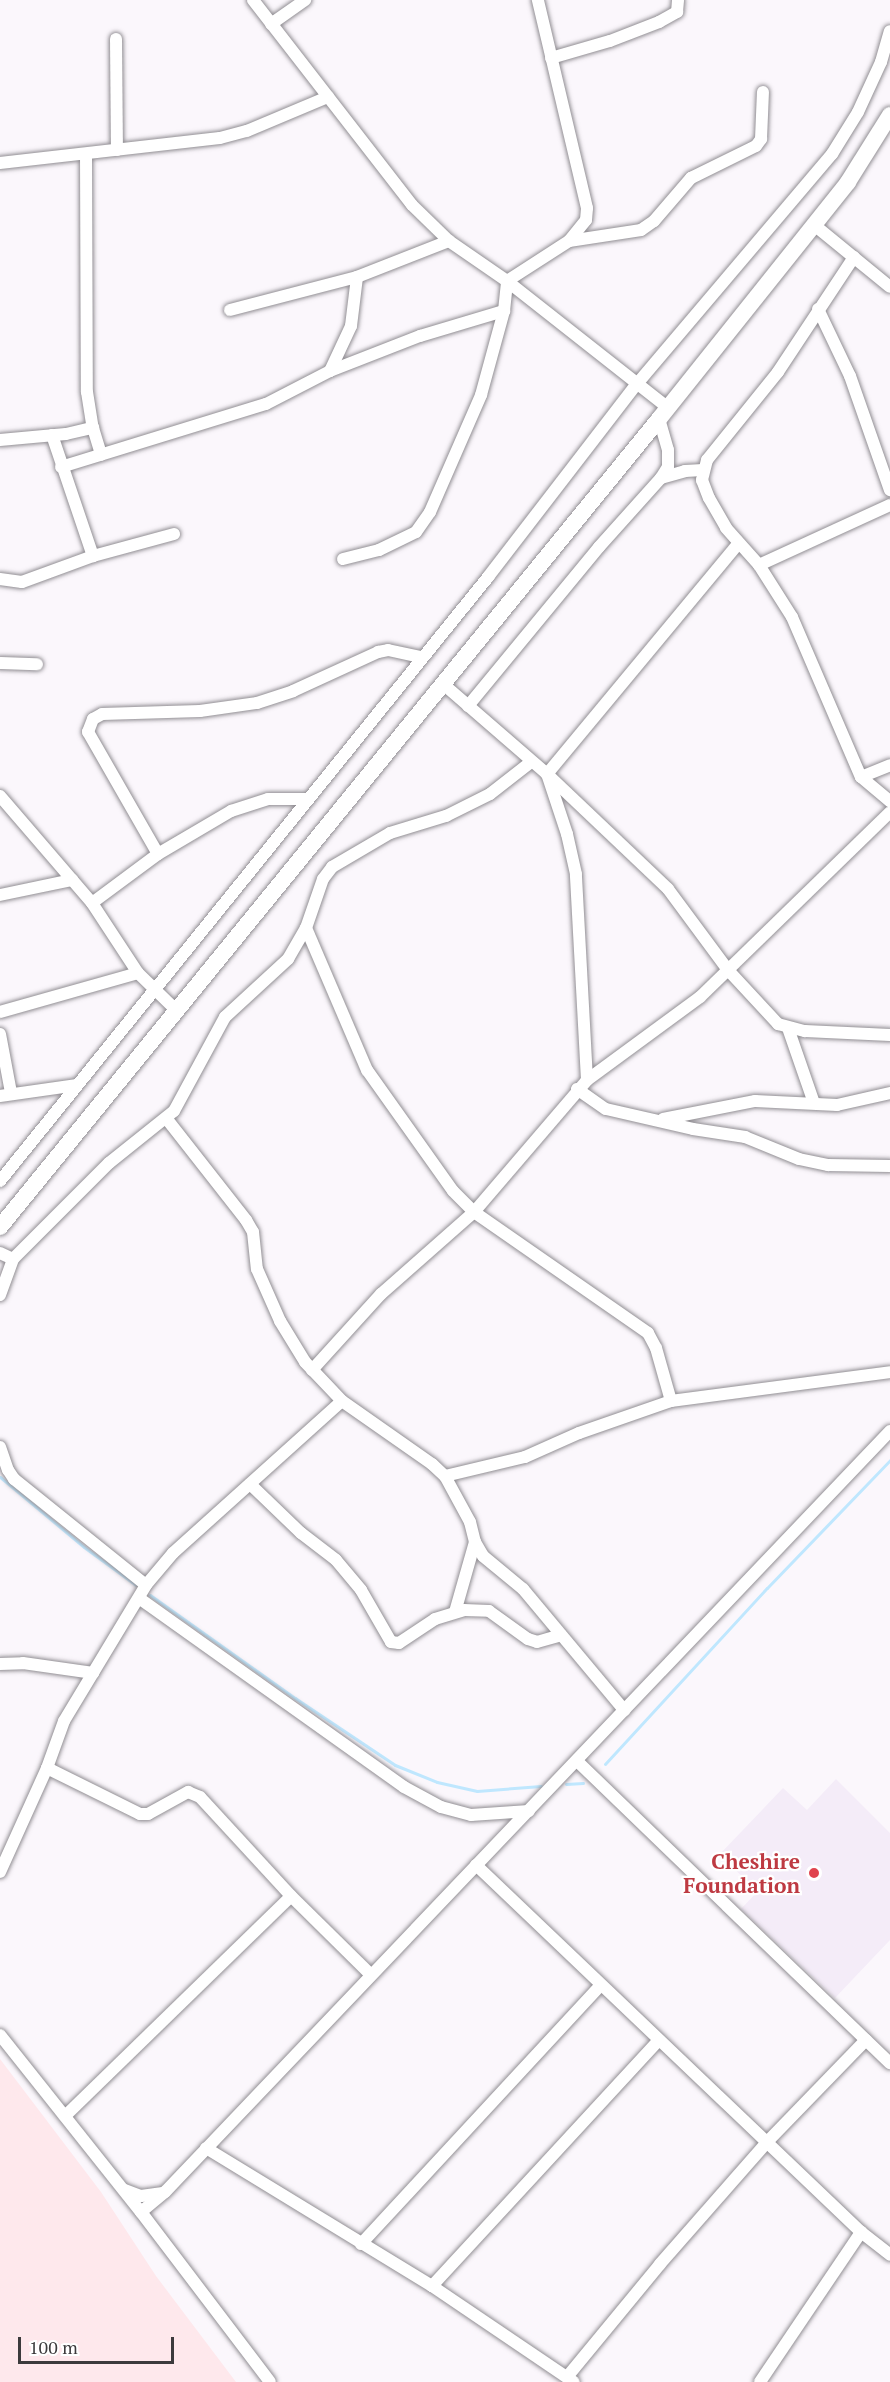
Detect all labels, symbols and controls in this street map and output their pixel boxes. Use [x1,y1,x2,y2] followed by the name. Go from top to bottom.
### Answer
[683,1848,800,1898] place label: Cheshire Foundation
[805,1864,823,1882] marker: Cheshire Foundation
[21,2325,177,2363] scale bar
[29,2335,78,2359] text: 100 m

